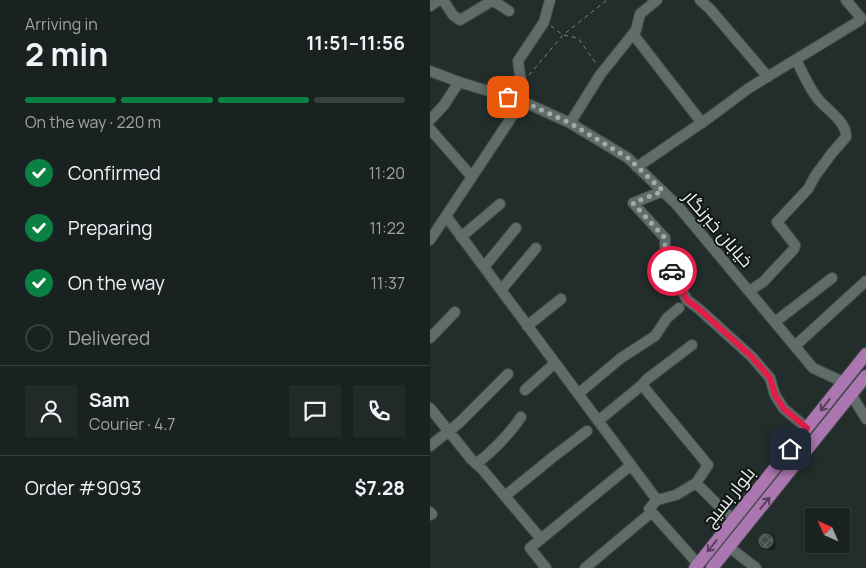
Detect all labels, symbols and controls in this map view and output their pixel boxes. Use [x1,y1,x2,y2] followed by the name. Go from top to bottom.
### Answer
[25,13,98,35] text: Arriving in
[306,30,405,56] text: 11:51–11:56
[25,32,108,76] text: 2 min
[487,76,529,118] pin
[494,83,522,111] icon: bag
[25,111,161,133] text: On the way · 220 m
[25,159,53,187] icon: check
[68,160,161,186] text: Confirmed
[369,162,405,184] text: 11:20
[678,184,759,272] street label: خیابان خبرنگار
[25,214,53,242] icon: check
[68,215,153,241] text: Preparing
[369,217,405,239] text: 11:22
[647,246,697,296] courier
[658,257,686,285] icon: car
[25,269,53,297] icon: check
[68,270,165,296] text: On the way
[371,272,405,294] text: 11:37
[68,325,150,351] text: Delivered
[25,385,77,437] button: person
[289,385,341,437] button: chat
[353,385,405,437] button: phone
[89,387,130,413] text: Sam
[819,399,830,412] one-way arrow
[89,413,175,435] text: Courier · 4.7
[769,428,811,470] pin
[776,435,804,463] icon: home
[697,461,761,532] street label: بلوار بسیج
[25,475,142,501] text: Order #9093
[355,475,405,501] text: $7.28
[759,496,770,509] one-way arrow
[805,508,850,552] north arrow
[805,508,850,553] map controls
[707,539,718,552] one-way arrow

